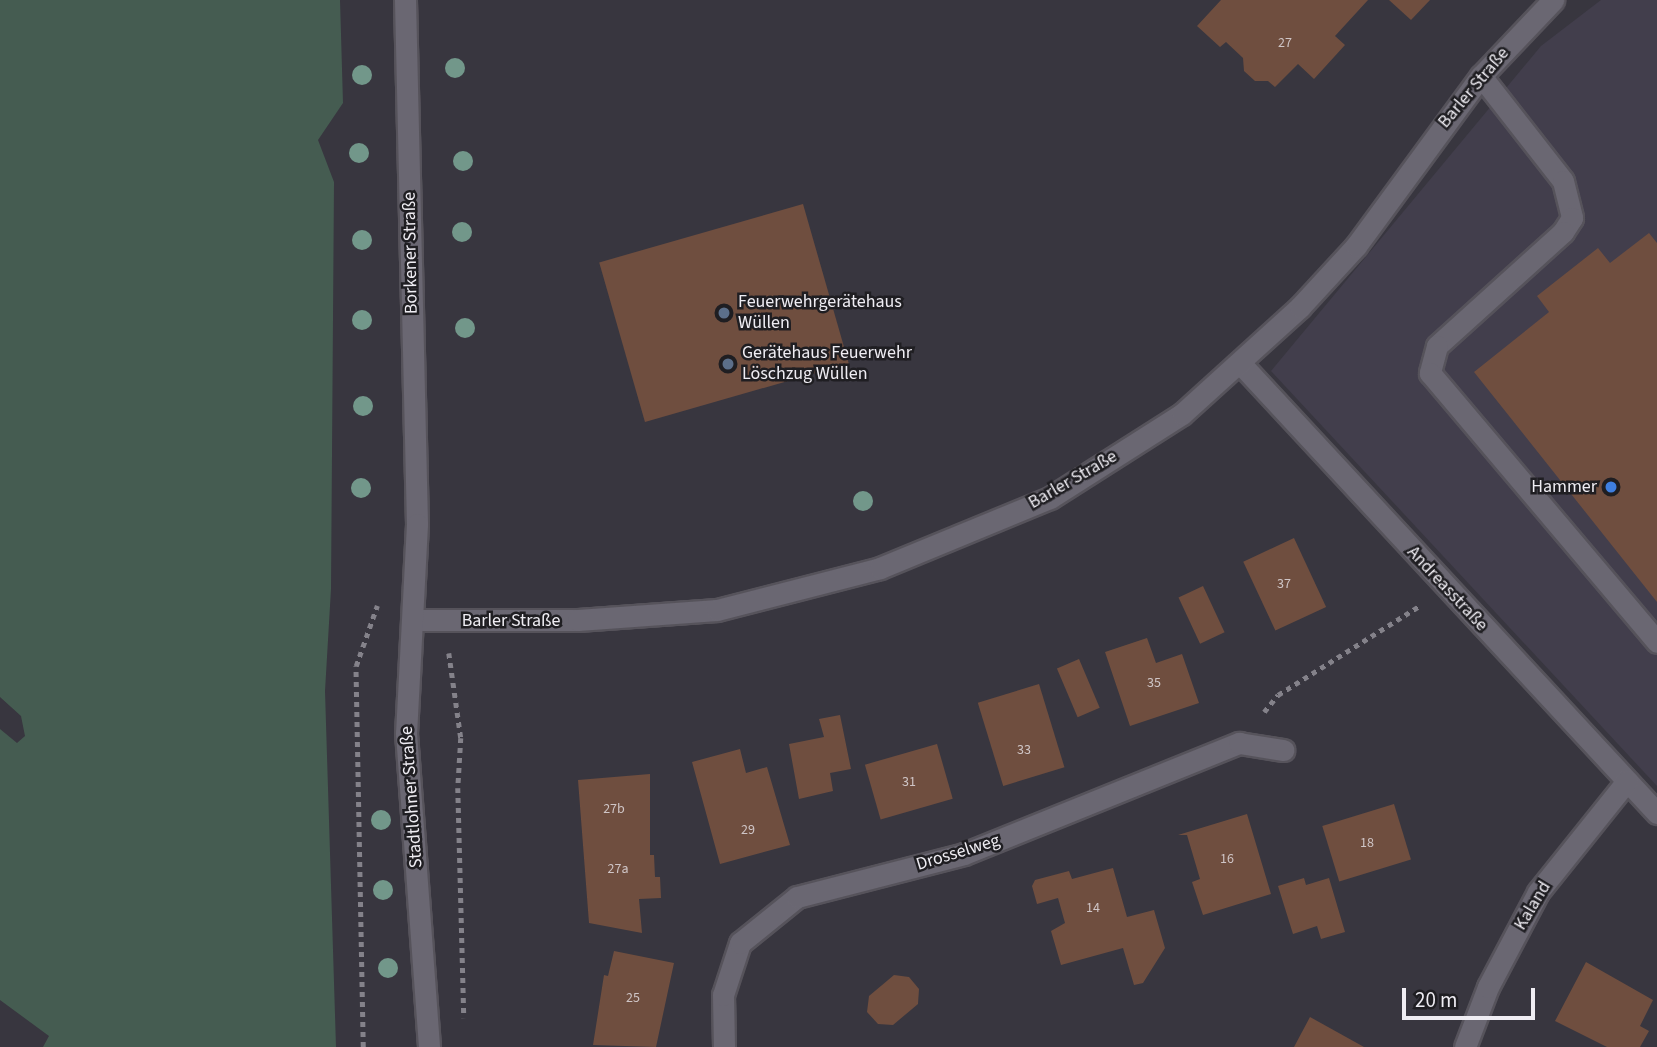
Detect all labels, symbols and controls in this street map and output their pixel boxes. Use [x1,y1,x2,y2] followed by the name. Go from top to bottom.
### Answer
[1278,35,1292,51] house number: 27
[1434,43,1514,133] street label: Barler Straße
[399,192,423,314] street label: Borkener Straße
[738,292,902,334] place label: Feuerwehrgerätehaus Wüllen
[716,305,732,321] marker: Feuerwehrgerätehaus Wüllen
[742,343,912,386] place label: Gerätehaus Feuerwehr Löschzug Wüllen
[720,356,736,372] marker: Gerätehaus Feuerwehr Löschzug Wüllen
[1025,446,1121,514] street label: Barler Straße
[1531,476,1597,498] place label: Hammer
[1603,479,1619,495] marker: Hammer
[1402,542,1492,636] street label: Andreasstraße
[1277,576,1291,592] house number: 37
[462,610,560,632] street label: Barler Straße
[1147,675,1161,691] house number: 35
[396,725,428,869] street label: Stadtlohner Straße
[1017,742,1031,758] house number: 33
[902,774,916,790] house number: 31
[603,801,625,817] house number: 27b
[741,822,755,838] house number: 29
[914,830,1002,876] street label: Drosselweg
[1360,835,1374,851] house number: 18
[1220,851,1234,867] house number: 16
[608,861,628,877] house number: 27a
[1510,878,1556,934] street label: Kaland
[1086,900,1100,916] house number: 14
[1405,974,1538,1018] scale bar
[1415,985,1457,1015] text: 20 m
[626,990,640,1006] house number: 25

